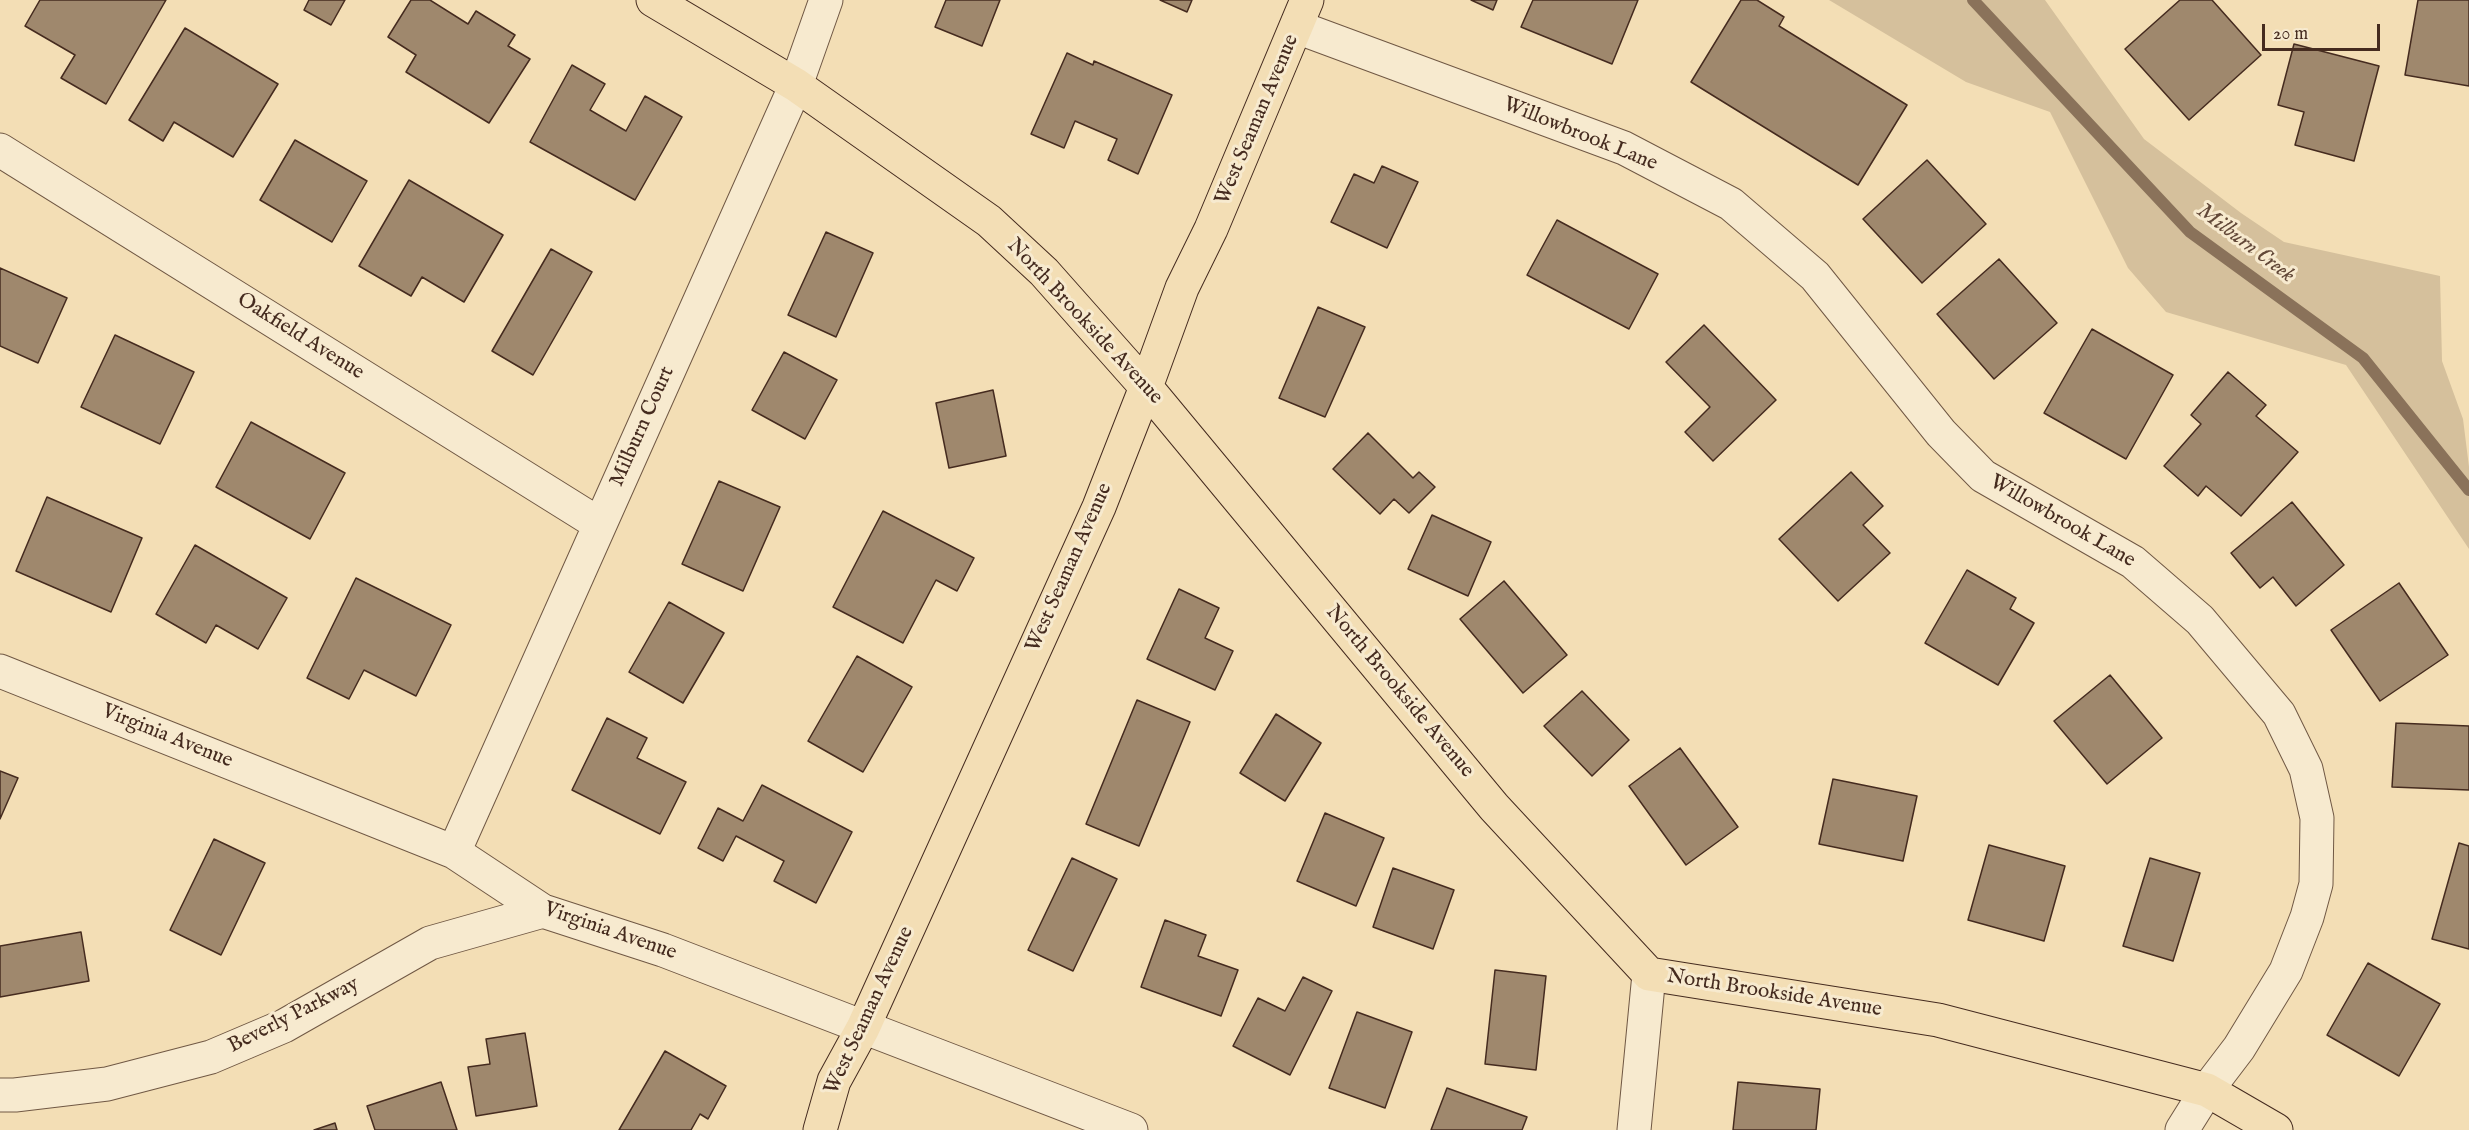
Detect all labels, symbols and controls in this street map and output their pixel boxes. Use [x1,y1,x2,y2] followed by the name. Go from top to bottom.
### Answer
[2265,12,2384,50] scale bar
[2273,23,2308,46] text: 20 m
[1211,31,1305,209] street label: West Seaman Avenue
[1499,93,1661,177] street label: Willowbrook Lane
[2191,199,2299,289] water label: Milburn Creek
[1001,234,1167,410] street label: North Brookside Avenue
[232,288,368,386] street label: Oakfield Avenue
[605,363,681,491] street label: Milburn Court
[1985,470,2139,574] street label: Willowbrook Lane
[1021,480,1119,656] street label: West Seaman Avenue
[1319,601,1479,783] street label: North Brookside Avenue
[98,699,236,775] street label: Virginia Avenue
[540,898,680,966] street label: Virginia Avenue
[820,923,920,1099] street label: West Seaman Avenue
[1665,965,1883,1023] street label: North Brookside Avenue
[224,972,364,1060] street label: Beverly Parkway

